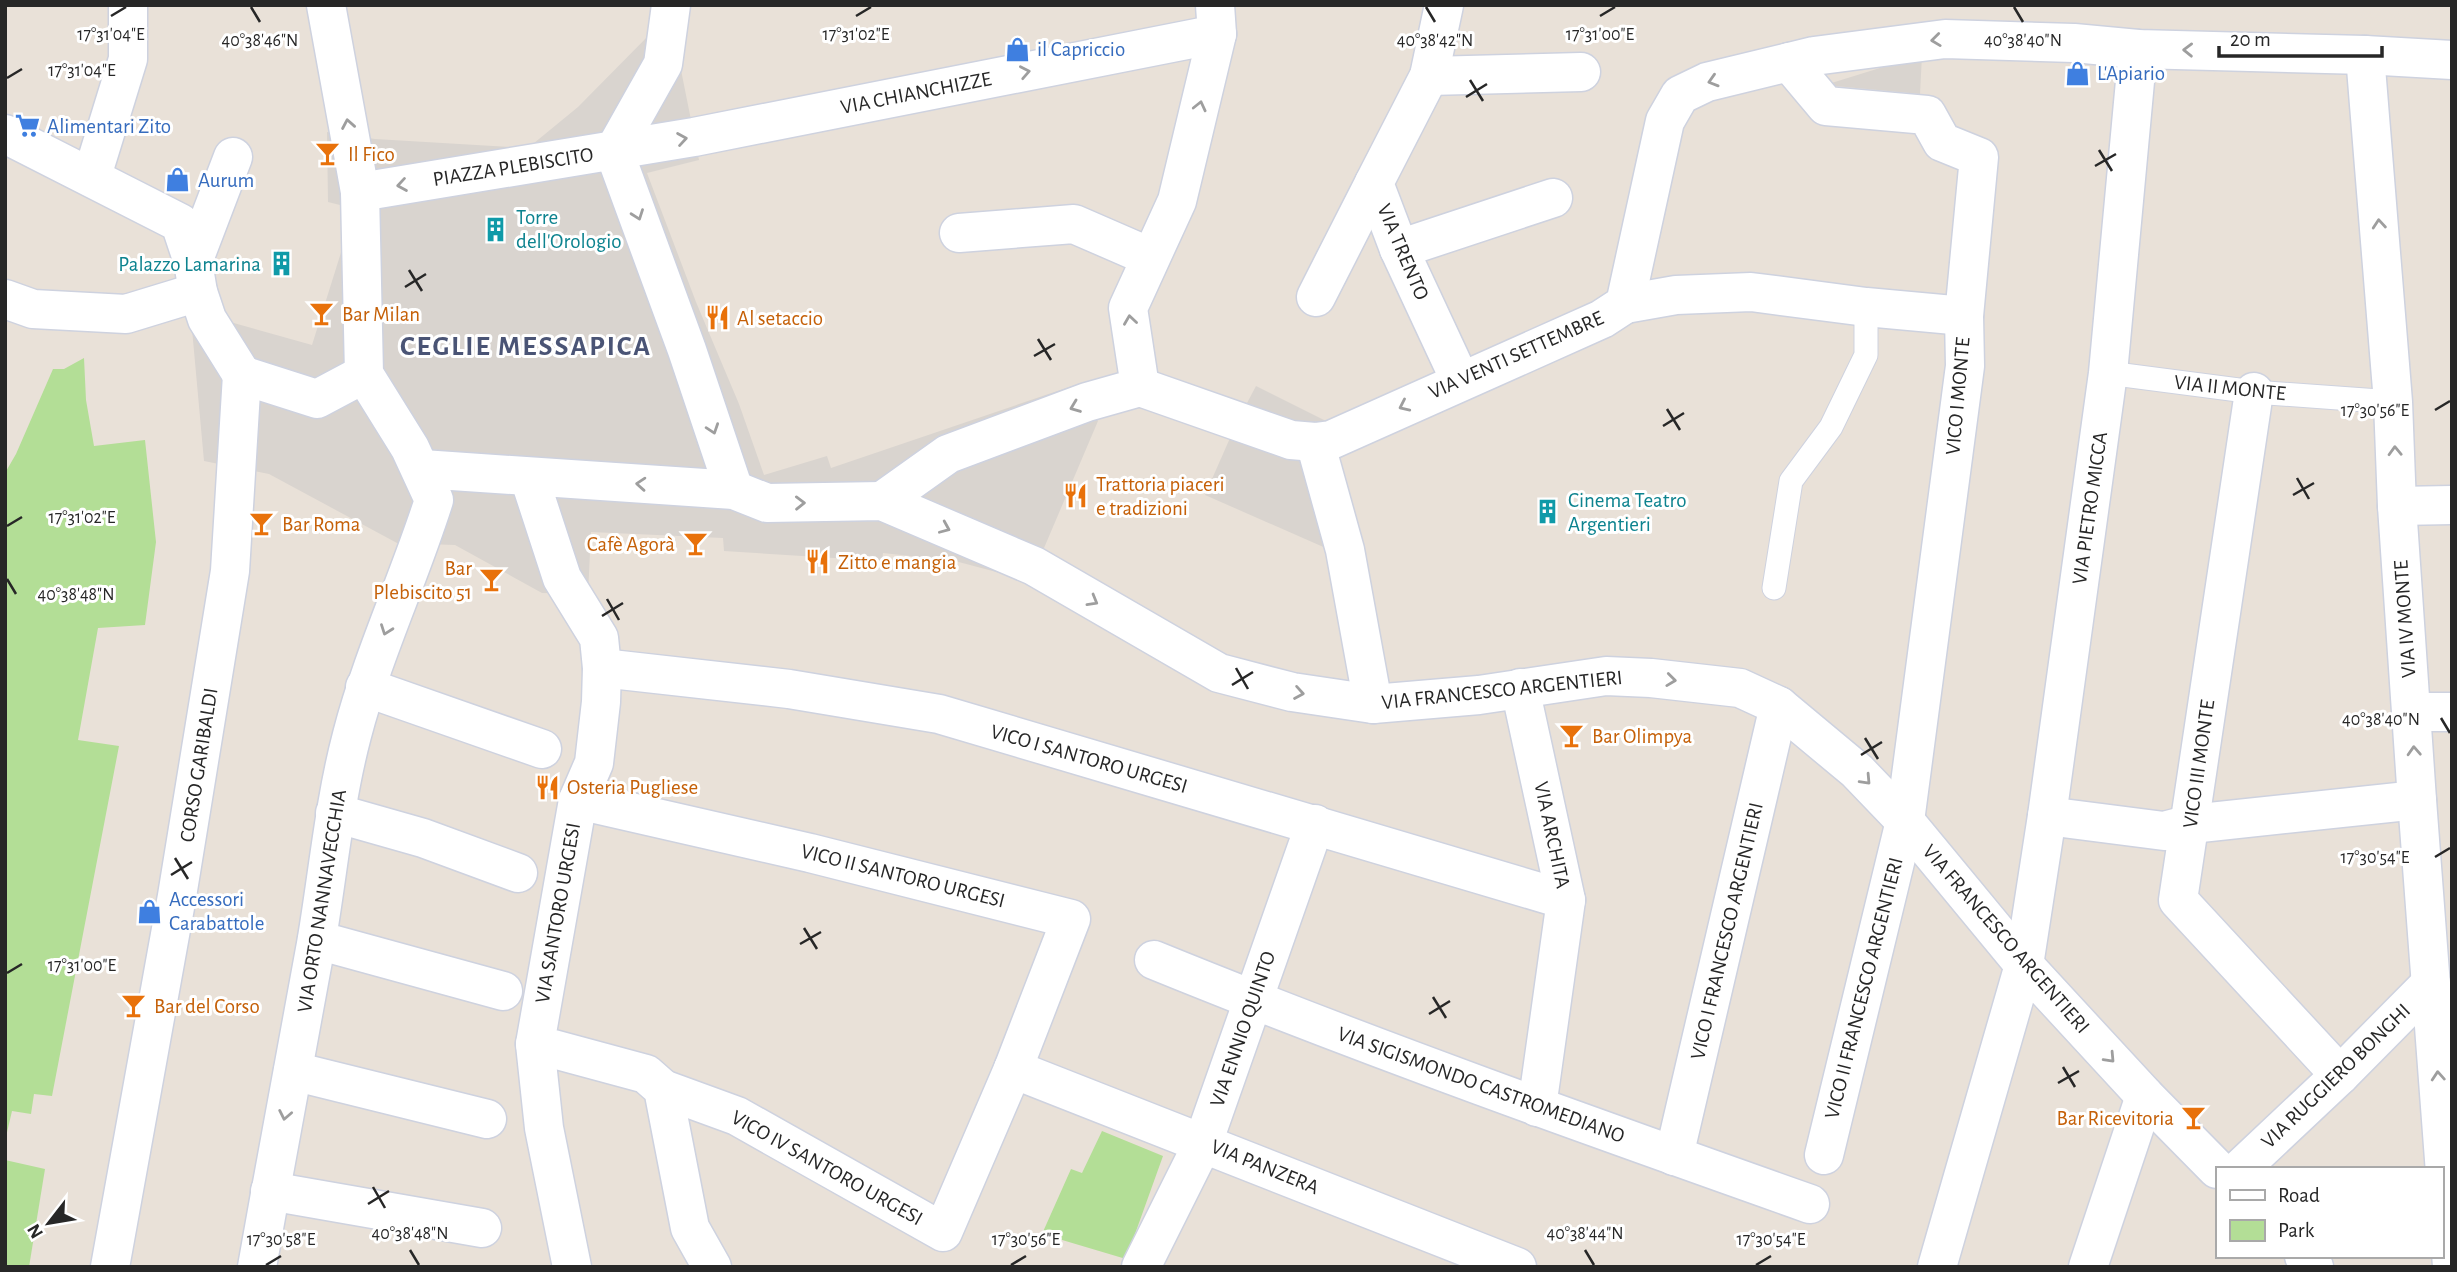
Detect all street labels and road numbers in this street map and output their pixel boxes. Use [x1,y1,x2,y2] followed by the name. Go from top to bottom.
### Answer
[839,68,993,118] street label: VIA CHIANCHIZZE
[431,144,595,190] street label: PIAZZA PLEBISCITO
[1373,201,1433,303] street label: VIA TRENTO
[1425,307,1607,403] street label: VIA VENTI SETTEMBRE
[1942,336,1974,456] street label: VICO I MONTE
[2173,372,2287,404] street label: VIA II MONTE
[2069,430,2111,586] street label: VIA PIETRO MICCA
[2390,559,2420,679] street label: VIA IV MONTE
[1380,667,1624,713] street label: VIA FRANCESCO ARGENTIERI
[176,686,222,844] street label: CORSO GARIBALDI
[2180,698,2218,830] street label: VICO III MONTE
[988,721,1190,797] street label: VICO I SANTORO URGESI
[1530,780,1574,890] street label: VIA ARCHITA
[294,788,350,1014] street label: VIA ORTO NANNAVECCHIA
[1687,800,1767,1062] street label: VICO I FRANCESCO ARGENTIERI
[532,821,584,1005] street label: VIA SANTORO URGESI
[799,840,1007,912] street label: VICO II SANTORO URGESI
[1919,841,2093,1037] street label: VIA FRANCESCO ARGENTIERI
[1821,855,1907,1121] street label: VICO II FRANCESCO ARGENTIERI
[1207,949,1279,1109] street label: VIA ENNIO QUINTO
[2258,1000,2414,1152] street label: VIA RUGGIERO BONGHI
[1335,1023,1627,1147] street label: VIA SIGISMONDO CASTROMEDIANO
[728,1107,926,1229] street label: VICO IV SANTORO URGESI
[1208,1136,1322,1198] street label: VIA PANZERA

